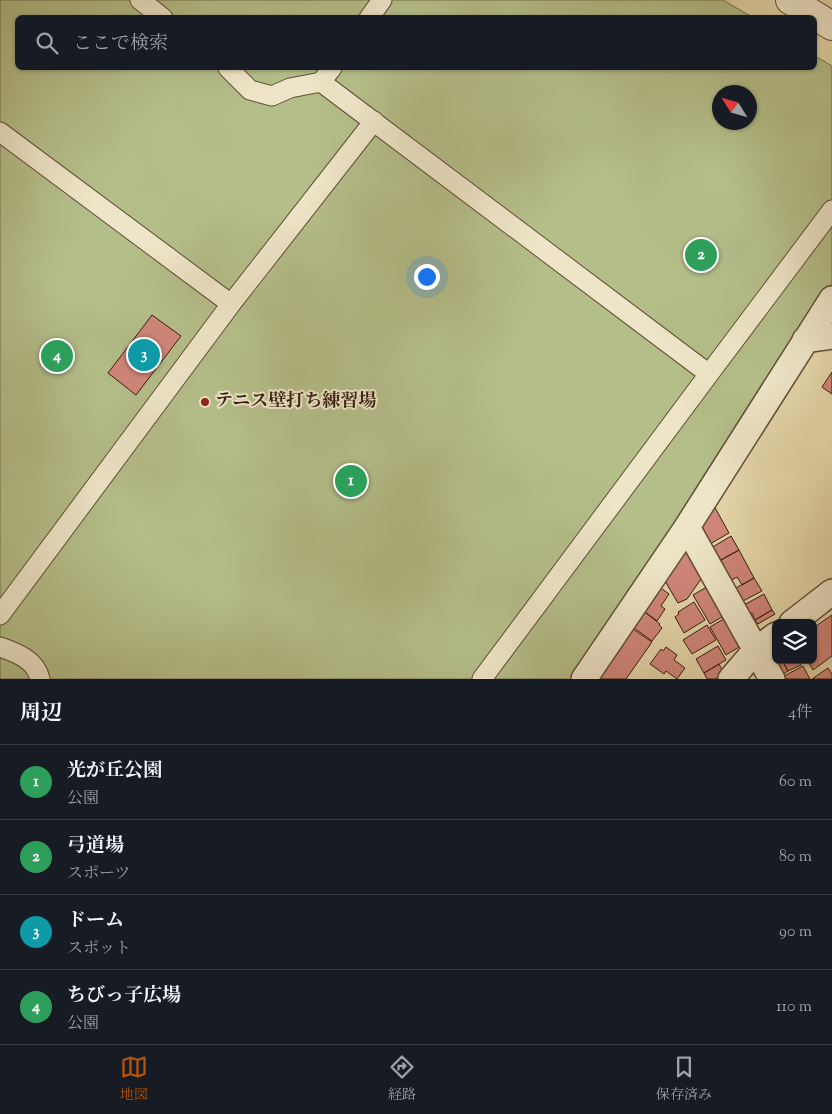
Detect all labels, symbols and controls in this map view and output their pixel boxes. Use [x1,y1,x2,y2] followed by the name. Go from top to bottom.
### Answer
[15,15,817,70] search box
[33,29,61,57] icon: search
[73,31,168,58] text: ここで検索
[712,85,757,130] north arrow
[685,236,717,274] pin: 2
[414,264,440,290] your location
[128,336,160,374] pin: 3
[41,337,73,375] pin: 4
[215,389,376,415] place label: テニス壁打ち練習場
[199,396,211,408] marker: テニス壁打ち練習場
[335,462,367,500] pin: 1
[772,619,817,664] map controls
[772,619,817,664] button: layers
[20,699,62,729] text: 周辺
[788,702,812,725] text: 4件
[67,758,162,785] text: 光が丘公園
[33,771,39,794] text: 1
[779,771,812,794] text: 60 m
[67,788,99,811] text: 公園
[67,833,124,860] text: 弓道場
[32,846,40,869] text: 2
[779,846,812,869] text: 80 m
[67,863,130,886] text: スポーツ
[67,908,124,935] text: ドーム
[33,921,39,944] text: 3
[779,921,812,944] text: 90 m
[67,938,131,961] text: スポット
[67,983,181,1010] text: ちびっ子広場
[32,996,40,1019] text: 4
[776,996,812,1019] text: 110 m
[67,1013,99,1036] text: 公園
[120,1053,148,1106] tab: 地図
[388,1053,416,1106] tab: 経路
[656,1053,712,1106] tab: 保存済み

